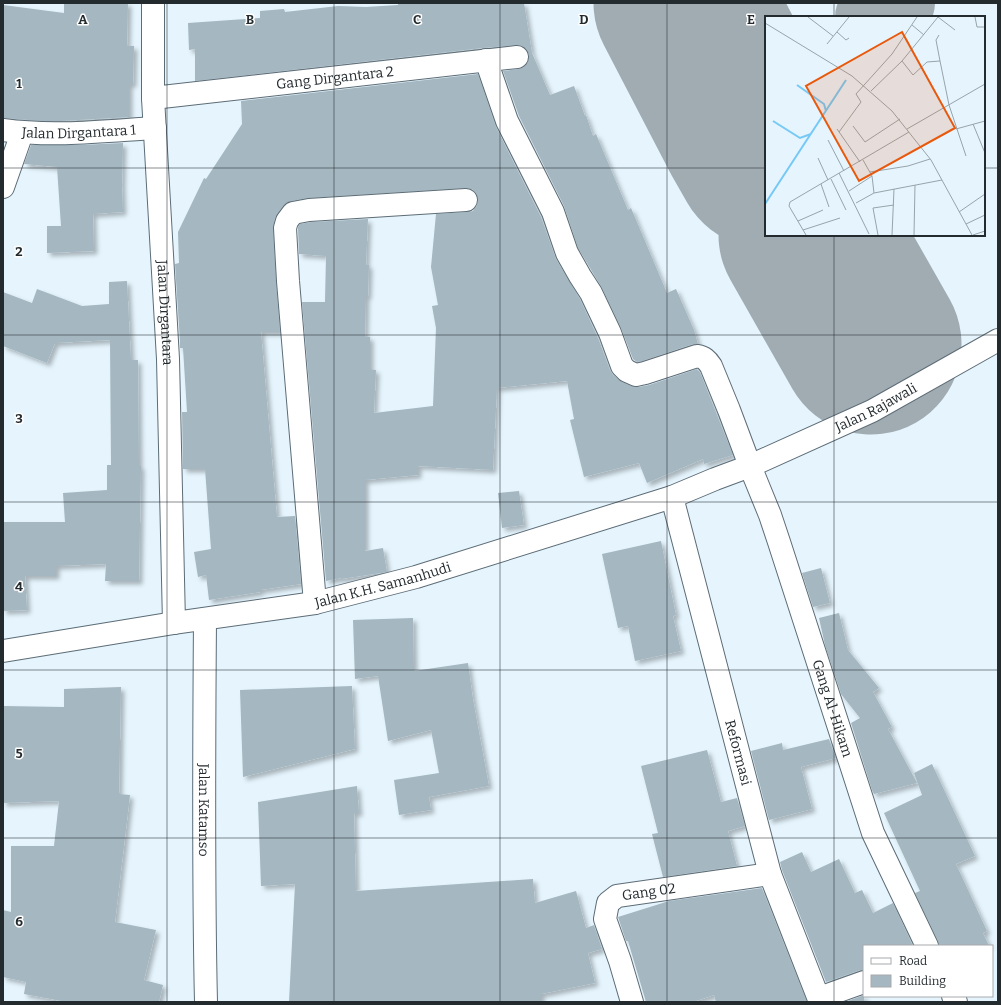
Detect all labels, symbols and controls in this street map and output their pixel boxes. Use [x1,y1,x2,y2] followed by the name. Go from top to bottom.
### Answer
[78,12,88,27] text: A
[246,12,254,27] text: B
[413,12,421,27] text: C
[579,12,589,27] text: D
[747,12,755,27] text: E
[765,16,985,236] inset map
[275,62,394,93] street label: Gang Dirgantara 2
[16,76,22,91] text: 1
[20,121,137,142] street label: Jalan Dirgantara 1
[15,244,23,259] text: 2
[154,259,177,366] street label: Jalan Dirgantara
[831,379,920,436] street label: Jalan Rajawali
[15,411,23,426] text: 3
[312,558,453,611] street label: Jalan K.H. Samanhudi
[15,579,23,594] text: 4
[809,657,857,760] street label: Gang Al-Hikam
[722,718,755,787] street label: Reformasi
[15,746,23,761] text: 5
[195,762,213,856] street label: Jalan Katamso
[621,879,677,904] street label: Gang 02
[15,914,23,929] text: 6
[863,945,993,997] legend
[899,954,927,968] text: Road
[899,974,946,988] text: Building

